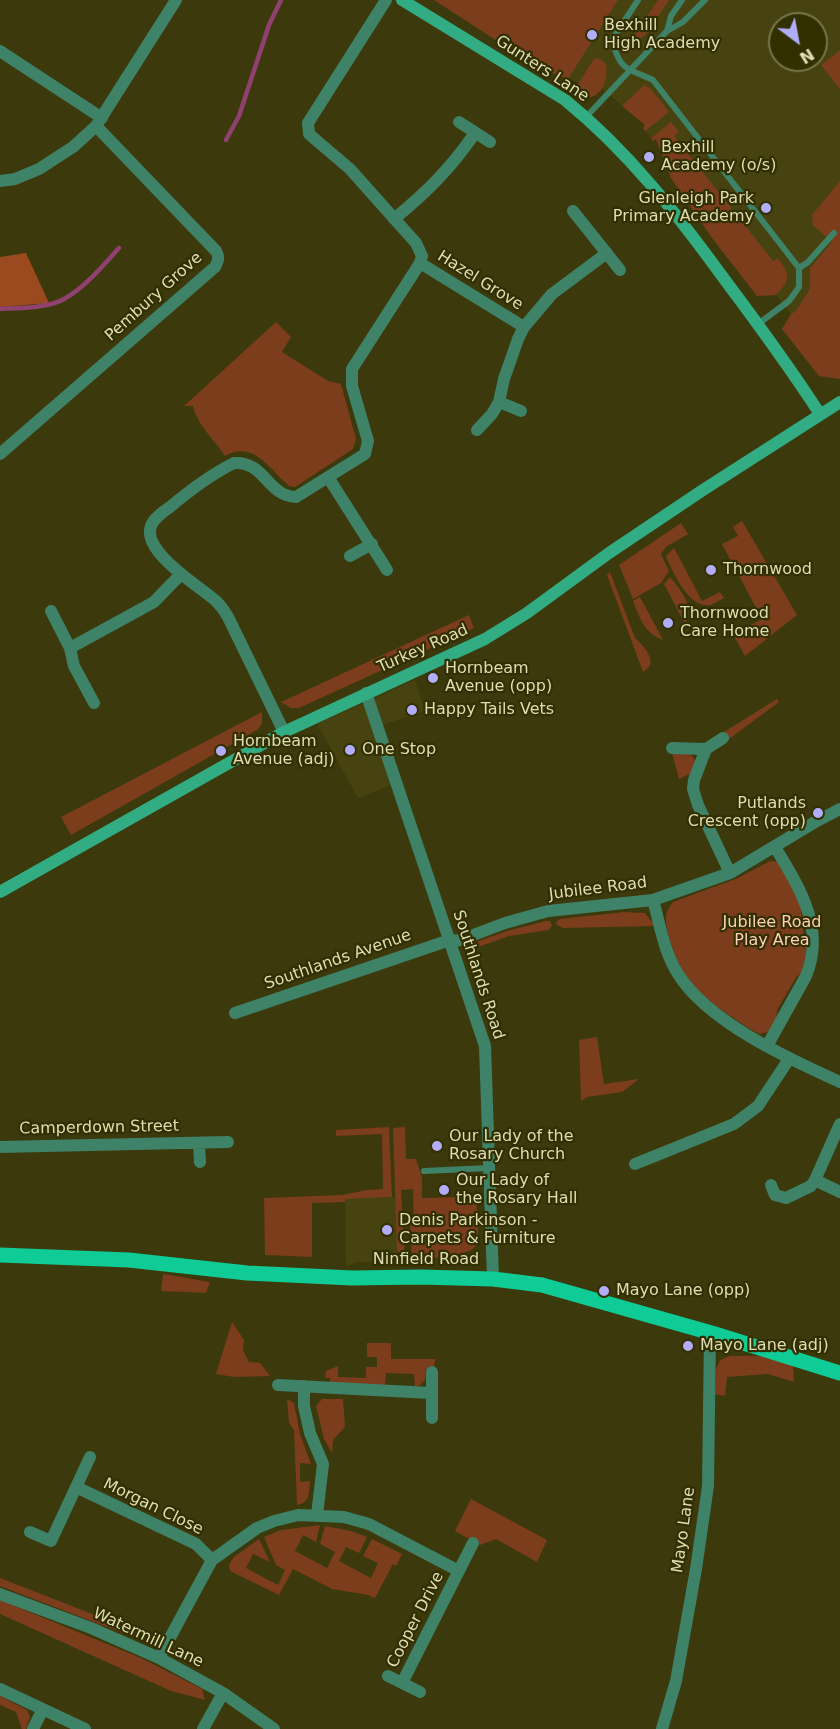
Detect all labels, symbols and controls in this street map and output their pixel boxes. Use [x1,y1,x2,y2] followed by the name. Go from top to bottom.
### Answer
[768,12,828,72] north arrow
[604,16,720,54] place label: Bexhill High Academy
[585,28,599,42] marker: Bexhill High Academy
[492,32,592,106] street label: Gunters Lane
[796,44,817,68] text: N
[661,138,776,176] place label: Bexhill Academy (o/s)
[642,150,656,164] marker: Bexhill Academy (o/s)
[613,189,754,227] place label: Glenleigh Park Primary Academy
[759,201,773,215] marker: Glenleigh Park Primary Academy
[434,247,526,315] street label: Hazel Grove
[102,248,206,346] street label: Pembury Grove
[723,560,812,580] place label: Thornwood
[704,563,718,577] marker: Thornwood
[680,604,769,642] place label: Thornwood Care Home
[661,616,675,630] marker: Thornwood Care Home
[375,620,471,678] street label: Turkey Road
[445,659,552,697] place label: Hornbeam Avenue (opp)
[426,671,440,685] marker: Hornbeam Avenue (opp)
[424,700,554,720] place label: Happy Tails Vets
[405,703,419,717] marker: Happy Tails Vets
[233,732,334,770] place label: Hornbeam Avenue (adj)
[362,740,436,760] place label: One Stop
[343,743,357,757] marker: One Stop
[214,744,228,758] marker: Hornbeam Avenue (adj)
[688,794,806,832] place label: Putlands Crescent (opp)
[811,806,825,820] marker: Putlands Crescent (opp)
[548,873,648,905] street label: Jubilee Road
[448,908,508,1042] street label: Southlands Road
[723,913,821,951] park label: Jubilee Road Play Area
[262,926,414,994] street label: Southlands Avenue
[19,1117,179,1139] street label: Camperdown Street
[449,1127,574,1165] place label: Our Lady of the Rosary Church
[430,1139,444,1153] marker: Our Lady of the Rosary Church
[456,1171,578,1209] place label: Our Lady of the Rosary Hall
[437,1183,451,1197] marker: Our Lady of the Rosary Hall
[399,1211,556,1249] place label: Denis Parkinson - Carpets & Furniture
[380,1223,394,1237] marker: Denis Parkinson - Carpets & Furniture
[373,1250,479,1270] street label: Ninfield Road
[616,1281,750,1301] place label: Mayo Lane (opp)
[597,1284,611,1298] marker: Mayo Lane (opp)
[700,1336,829,1356] place label: Mayo Lane (adj)
[681,1339,695,1353] marker: Mayo Lane (adj)
[100,1475,206,1539] street label: Morgan Close
[668,1486,700,1574] street label: Mayo Lane
[384,1569,448,1671] street label: Cooper Drive
[90,1604,206,1672] street label: Watermill Lane

